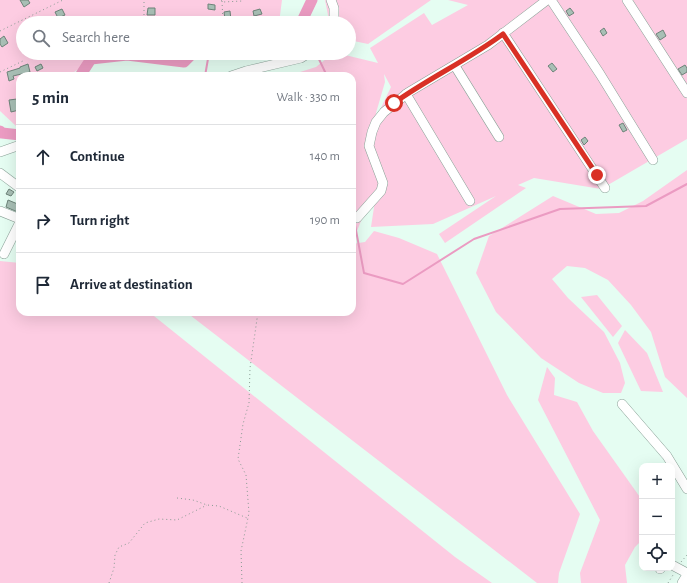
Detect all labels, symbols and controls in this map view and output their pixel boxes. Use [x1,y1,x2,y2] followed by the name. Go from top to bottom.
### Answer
[16,16,356,60] search box
[30,27,52,49] icon: search
[62,30,130,45] text: Search here
[32,89,69,106] text: 5 min
[277,91,340,104] text: Walk · 330 m
[385,94,403,112] route start
[32,146,54,168] icon: ahead
[70,149,125,164] text: Continue
[310,150,340,163] text: 140 m
[588,166,606,184] route end
[32,210,54,232] icon: right
[70,213,129,228] text: Turn right
[310,214,340,227] text: 190 m
[32,274,54,296] icon: arrive
[70,277,193,292] text: Arrive at destination
[639,463,675,571] map controls
[639,463,675,499] button: +
[639,499,675,535] button: −
[639,535,675,571] button: locate

